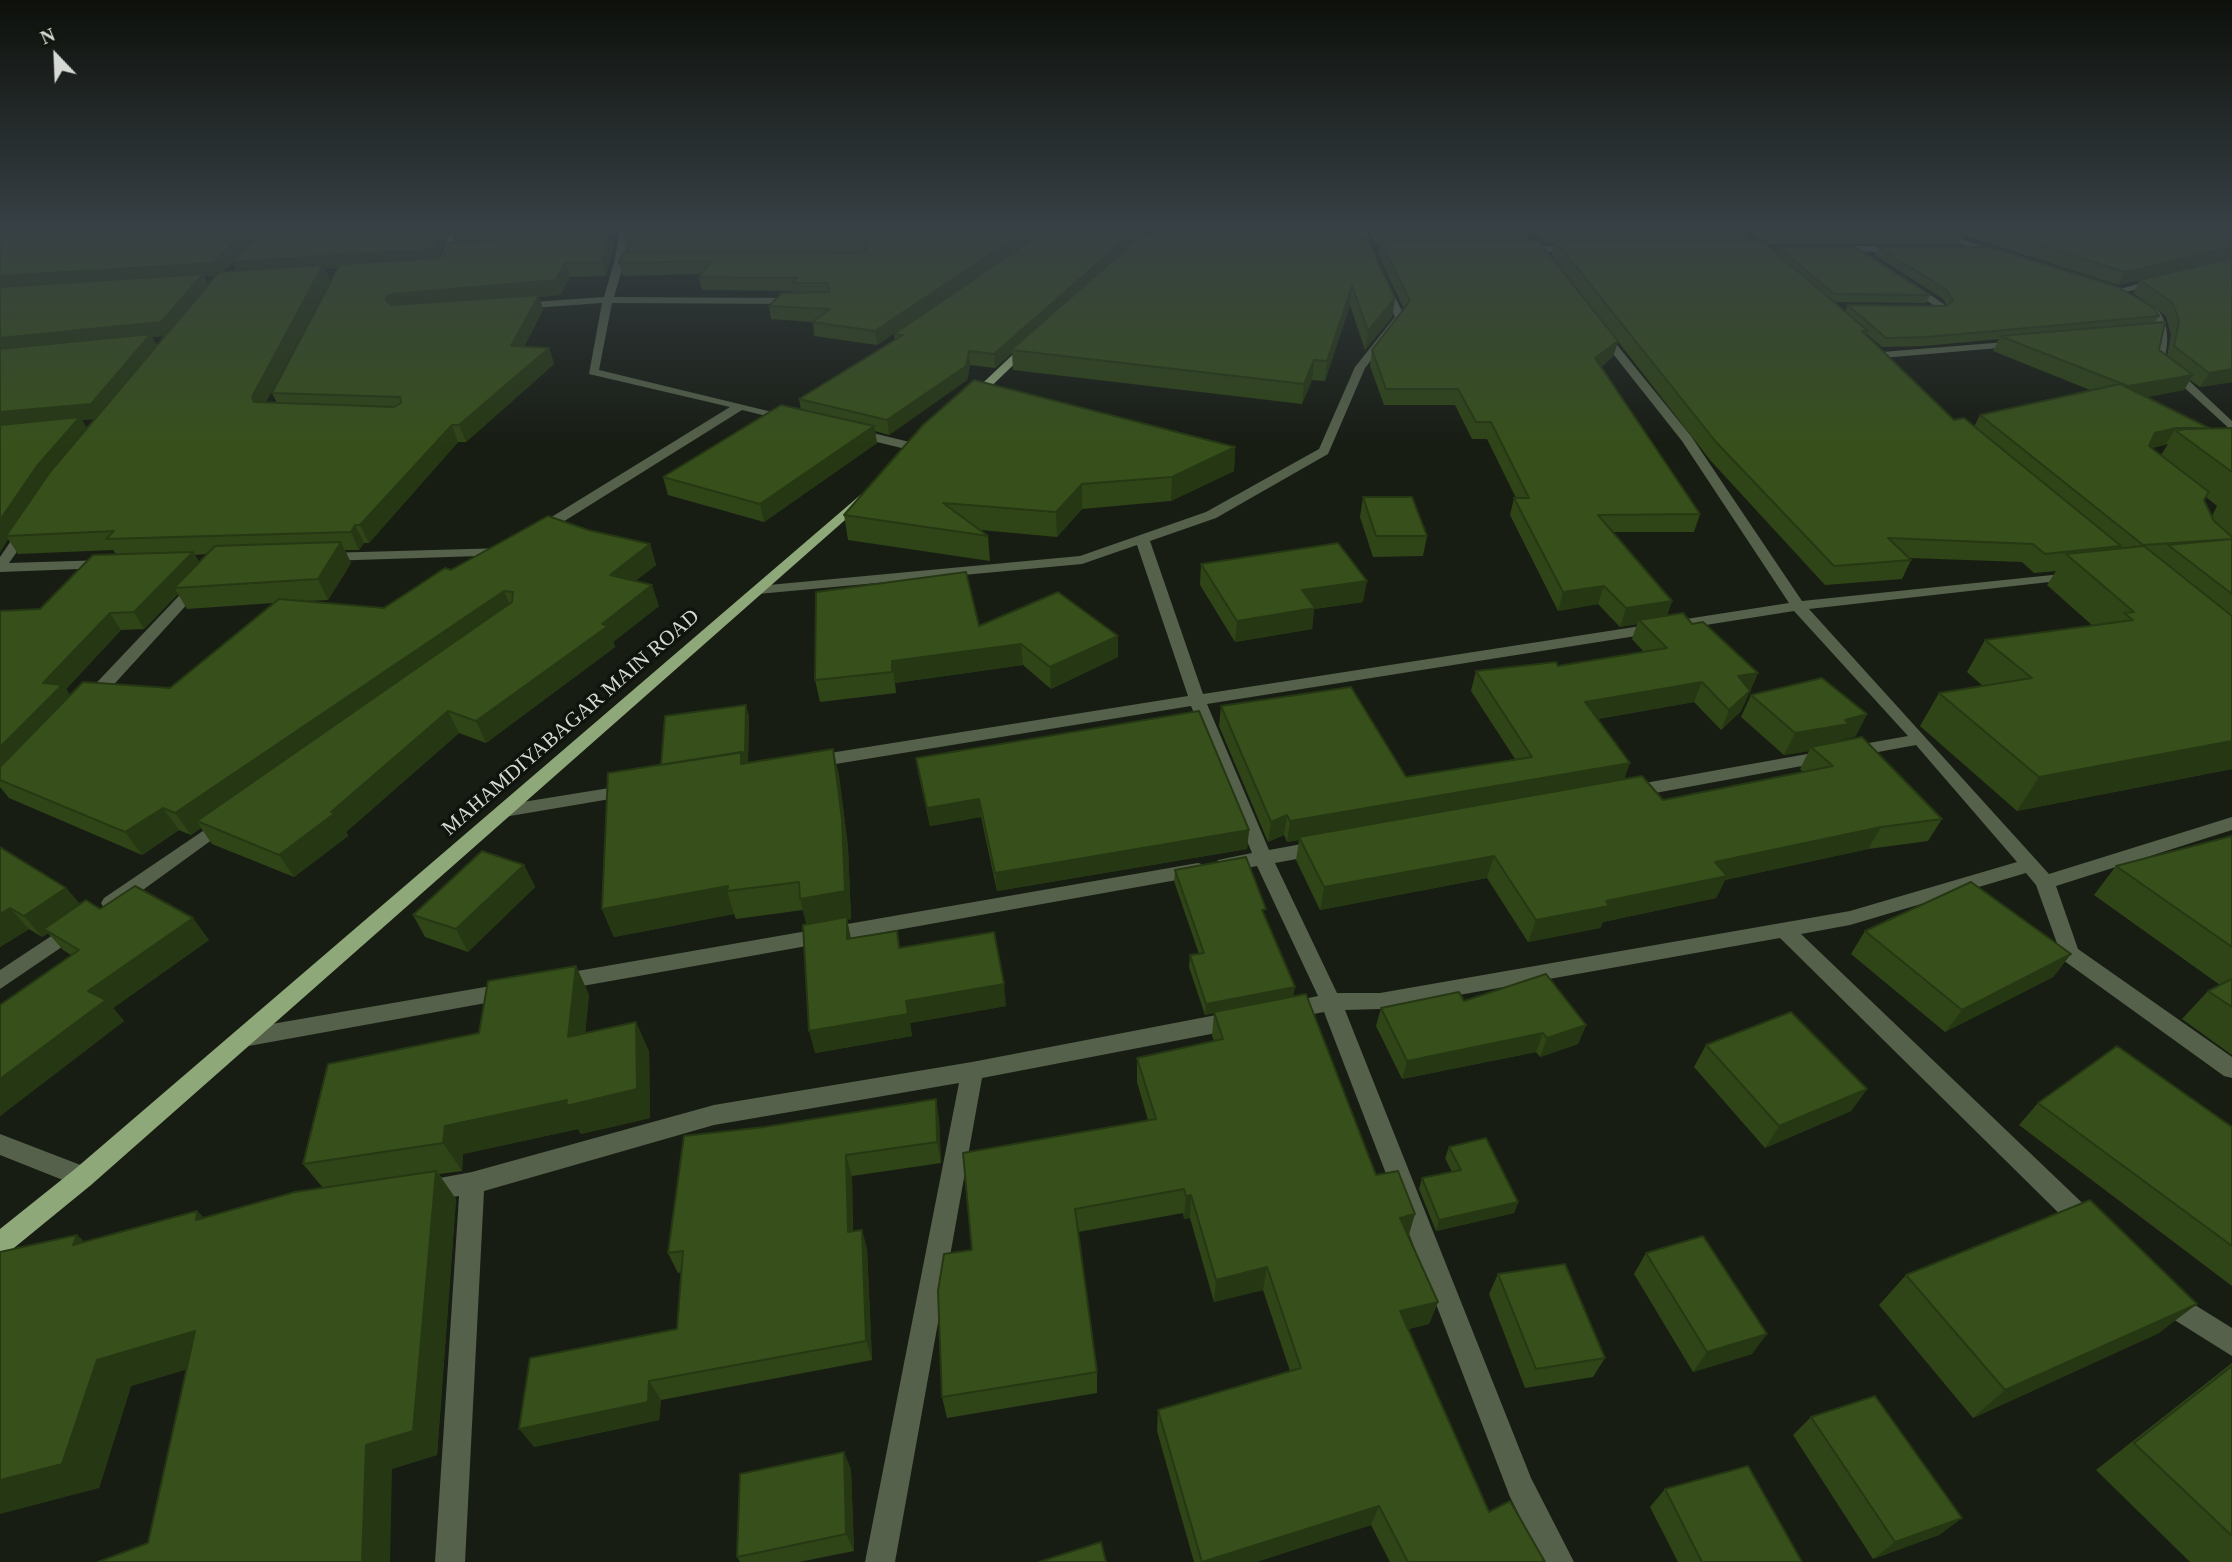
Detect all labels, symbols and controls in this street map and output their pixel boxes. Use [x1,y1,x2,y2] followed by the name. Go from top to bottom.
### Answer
[21,21,91,91] north arrow
[37,24,58,49] text: N
[437,604,705,842] street label: MAHAMDIYABAGAR MAIN ROAD

